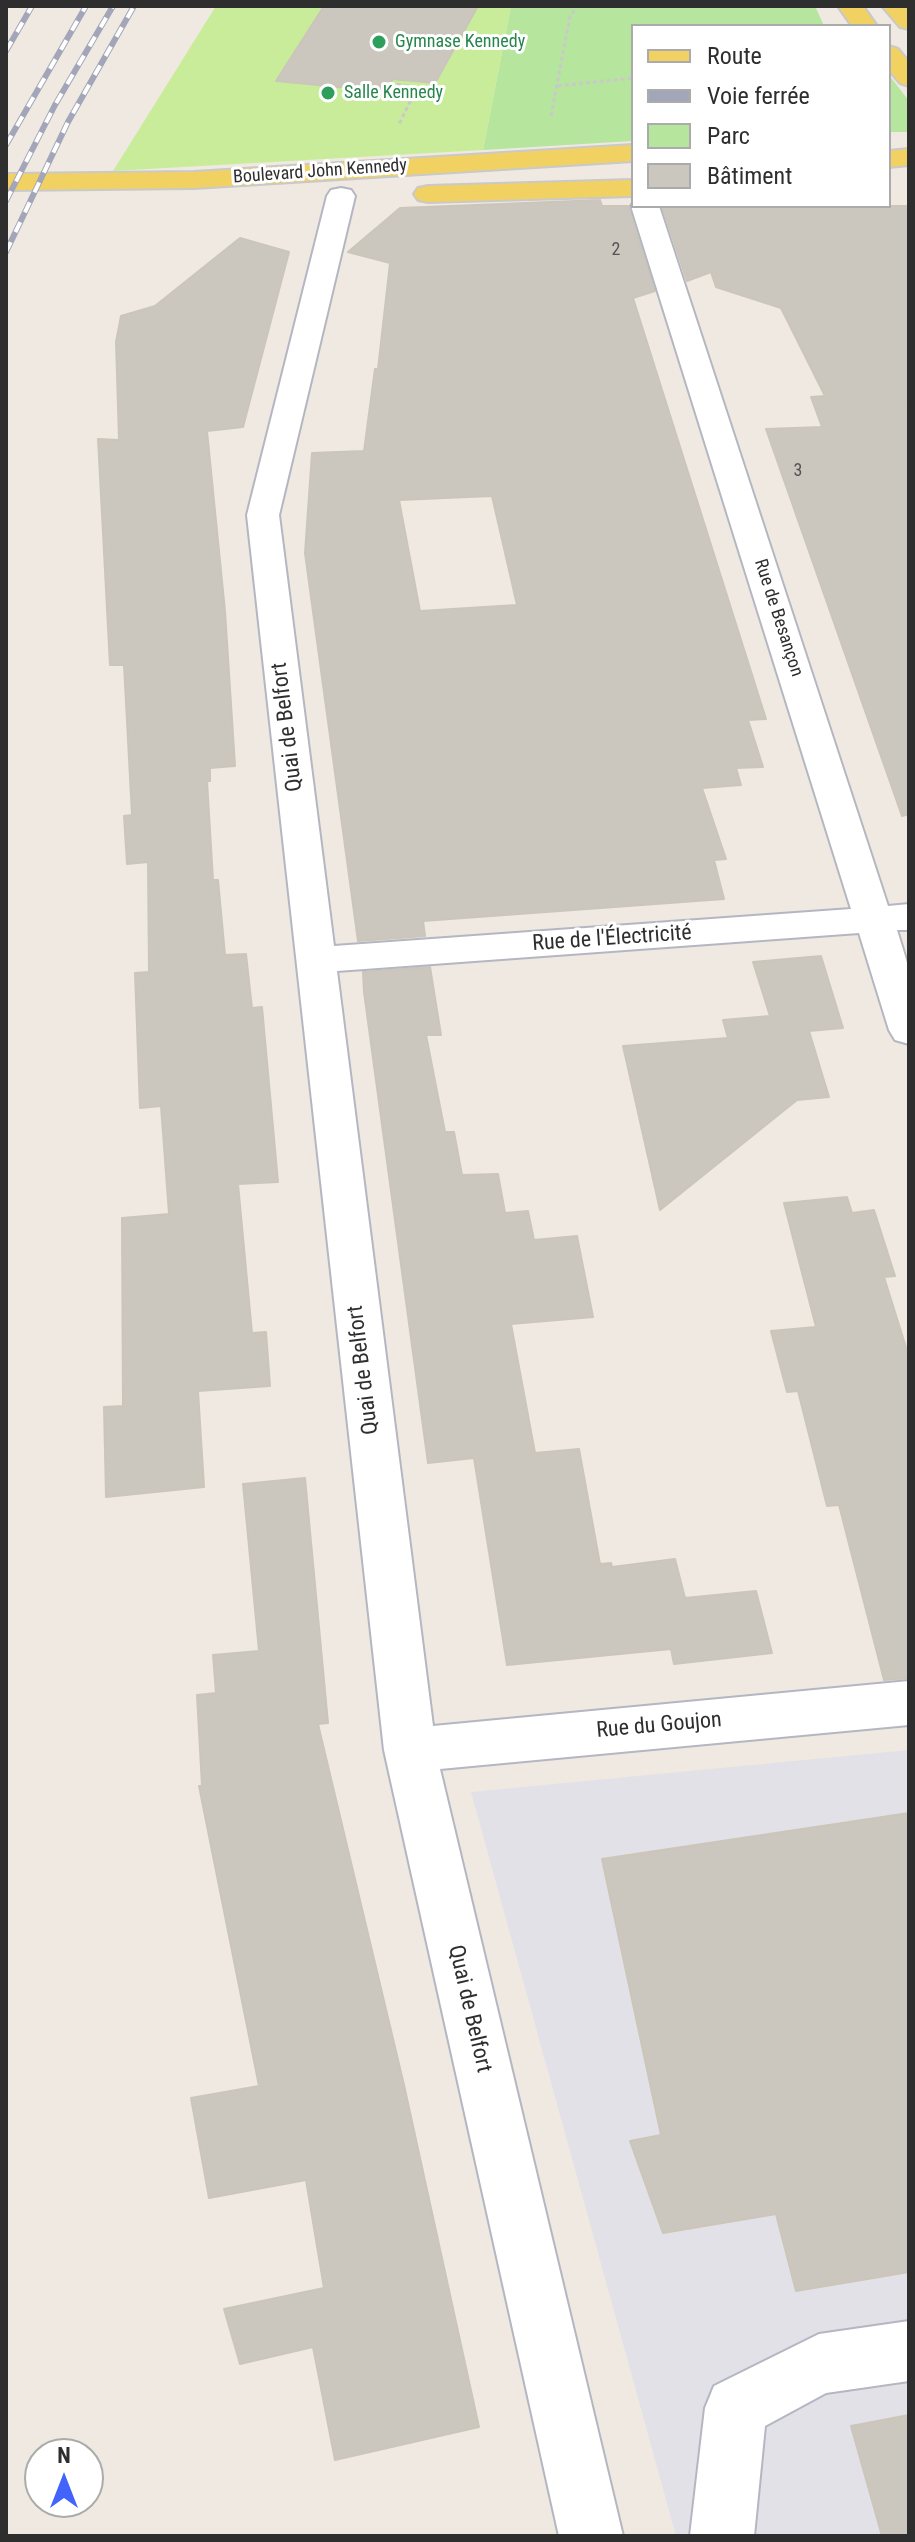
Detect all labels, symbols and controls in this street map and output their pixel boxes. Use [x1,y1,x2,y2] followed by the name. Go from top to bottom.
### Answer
[631,24,891,208] legend
[395,31,525,53] place label: Gymnase Kennedy
[370,33,388,51] marker: Gymnase Kennedy
[707,42,762,70] text: Route
[344,82,443,104] place label: Salle Kennedy
[707,82,810,110] text: Voie ferrée
[319,84,337,102] marker: Salle Kennedy
[707,122,750,150] text: Parc
[232,155,408,189] street label: Boulevard John Kennedy
[707,162,792,190] text: Bâtiment
[612,239,620,261] house number: 2
[794,460,802,482] house number: 3
[749,557,807,679] street label: Rue de Besançon
[267,661,309,793] street label: Quai de Belfort
[531,920,693,958] street label: Rue de l'Électricité
[343,1304,385,1436] street label: Quai de Belfort
[595,1707,723,1745] street label: Rue du Goujon
[442,1943,496,2075] street label: Quai de Belfort
[24,2438,104,2518] north arrow
[57,2443,71,2468] text: N

